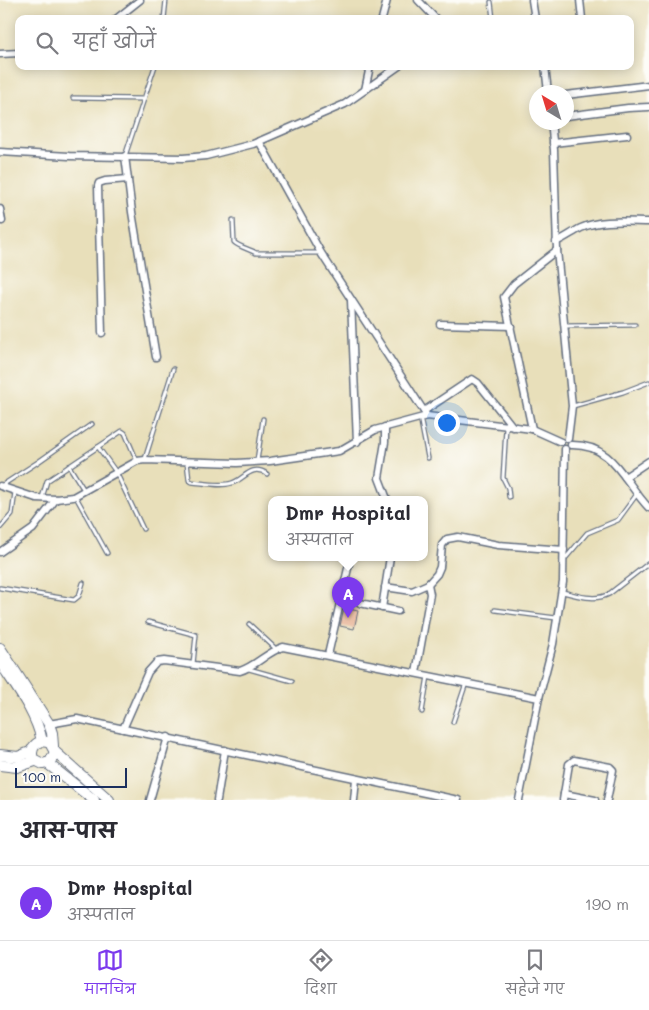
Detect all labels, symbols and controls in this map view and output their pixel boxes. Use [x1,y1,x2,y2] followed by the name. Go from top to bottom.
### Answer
[15,15,634,70] search box
[73,28,156,53] text: यहाँ खोजें
[33,29,61,57] icon: search
[529,85,574,130] north arrow
[434,410,460,436] your location
[268,496,428,561] popup
[285,500,411,525] text: Dmr Hospital
[285,528,353,549] text: अस्पताल
[332,577,364,618] pin: A
[15,765,128,788] scale bar
[22,767,61,786] text: 100 m
[20,816,116,843] text: आस-पास
[67,875,192,900] text: Dmr Hospital
[30,893,42,914] text: A
[585,893,629,914] text: 190 m
[67,903,135,924] text: अस्पताल
[84,946,136,1005] tab: मानचित्र
[305,946,337,1005] tab: दिशा
[505,946,565,1005] tab: सहेजे गए

